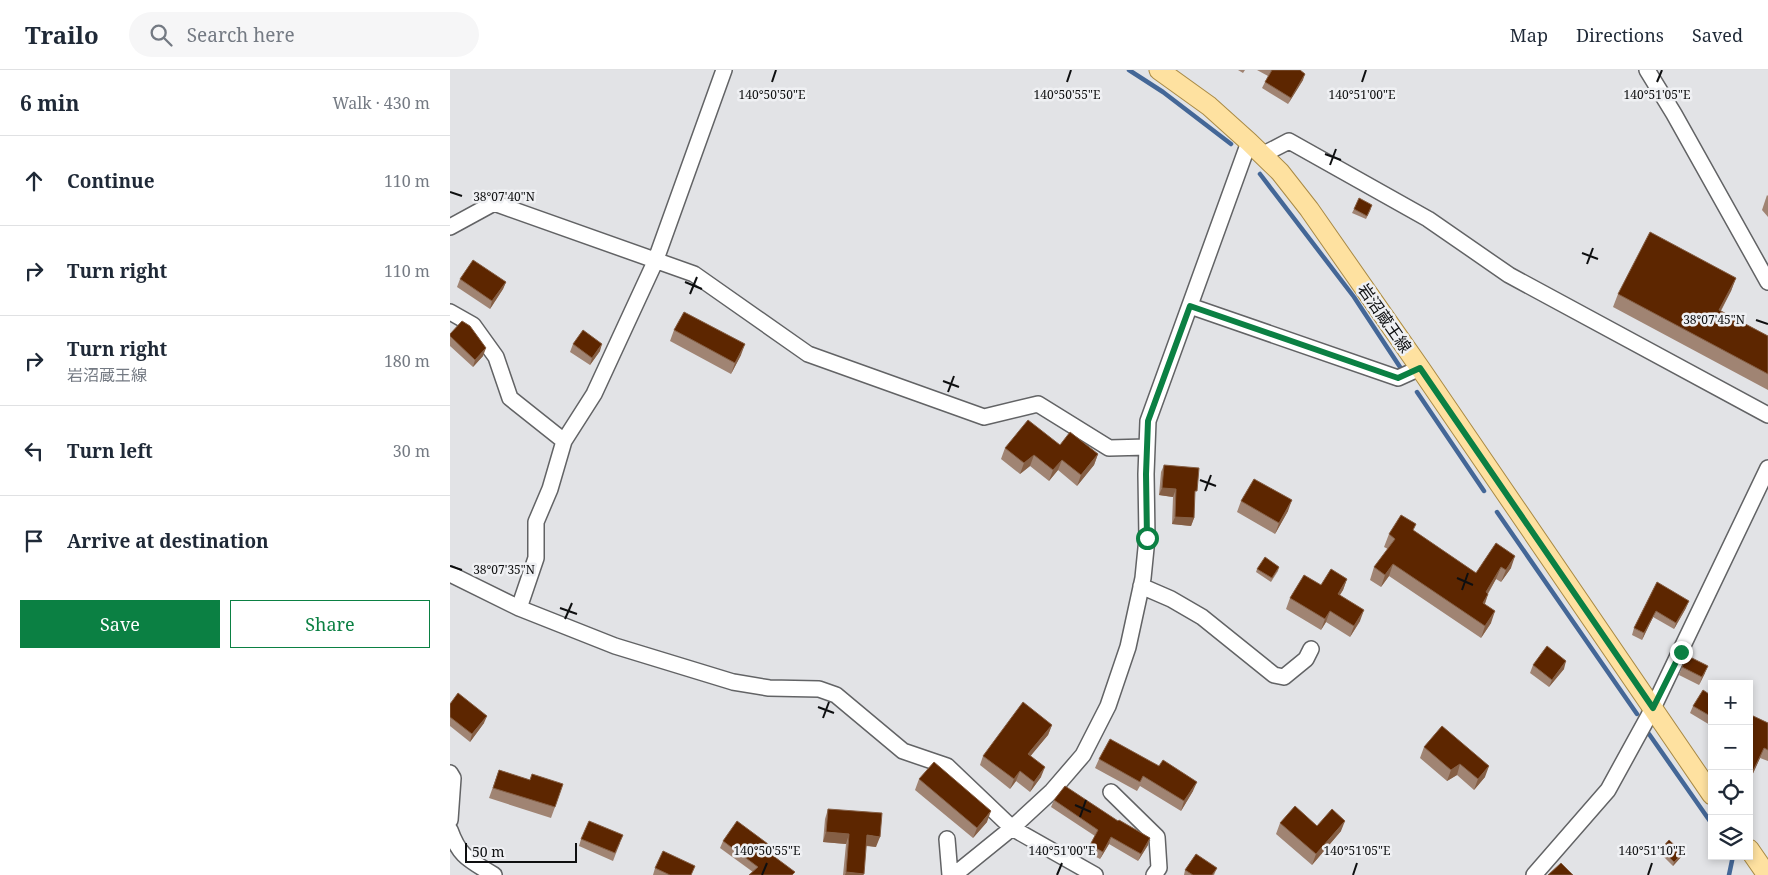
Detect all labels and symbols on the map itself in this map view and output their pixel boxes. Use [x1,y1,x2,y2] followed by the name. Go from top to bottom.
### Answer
[739,86,805,103] text: 140°50'50"E
[1034,86,1100,103] text: 140°50'55"E
[1329,86,1395,103] text: 140°51'00"E
[1624,86,1690,103] text: 140°51'05"E
[473,188,535,205] text: 38°07'40"N
[1353,279,1417,357] street label: 岩沼蔵王線
[1683,311,1745,328] text: 38°07'45"N
[1136,527,1159,550] route start
[473,561,535,578] text: 38°07'35"N
[1670,641,1693,664] route end
[465,840,578,863] scale bar
[734,842,800,859] text: 140°50'55"E
[1029,842,1095,859] text: 140°51'00"E
[1324,842,1390,859] text: 140°51'05"E
[1619,842,1685,859] text: 140°51'10"E

